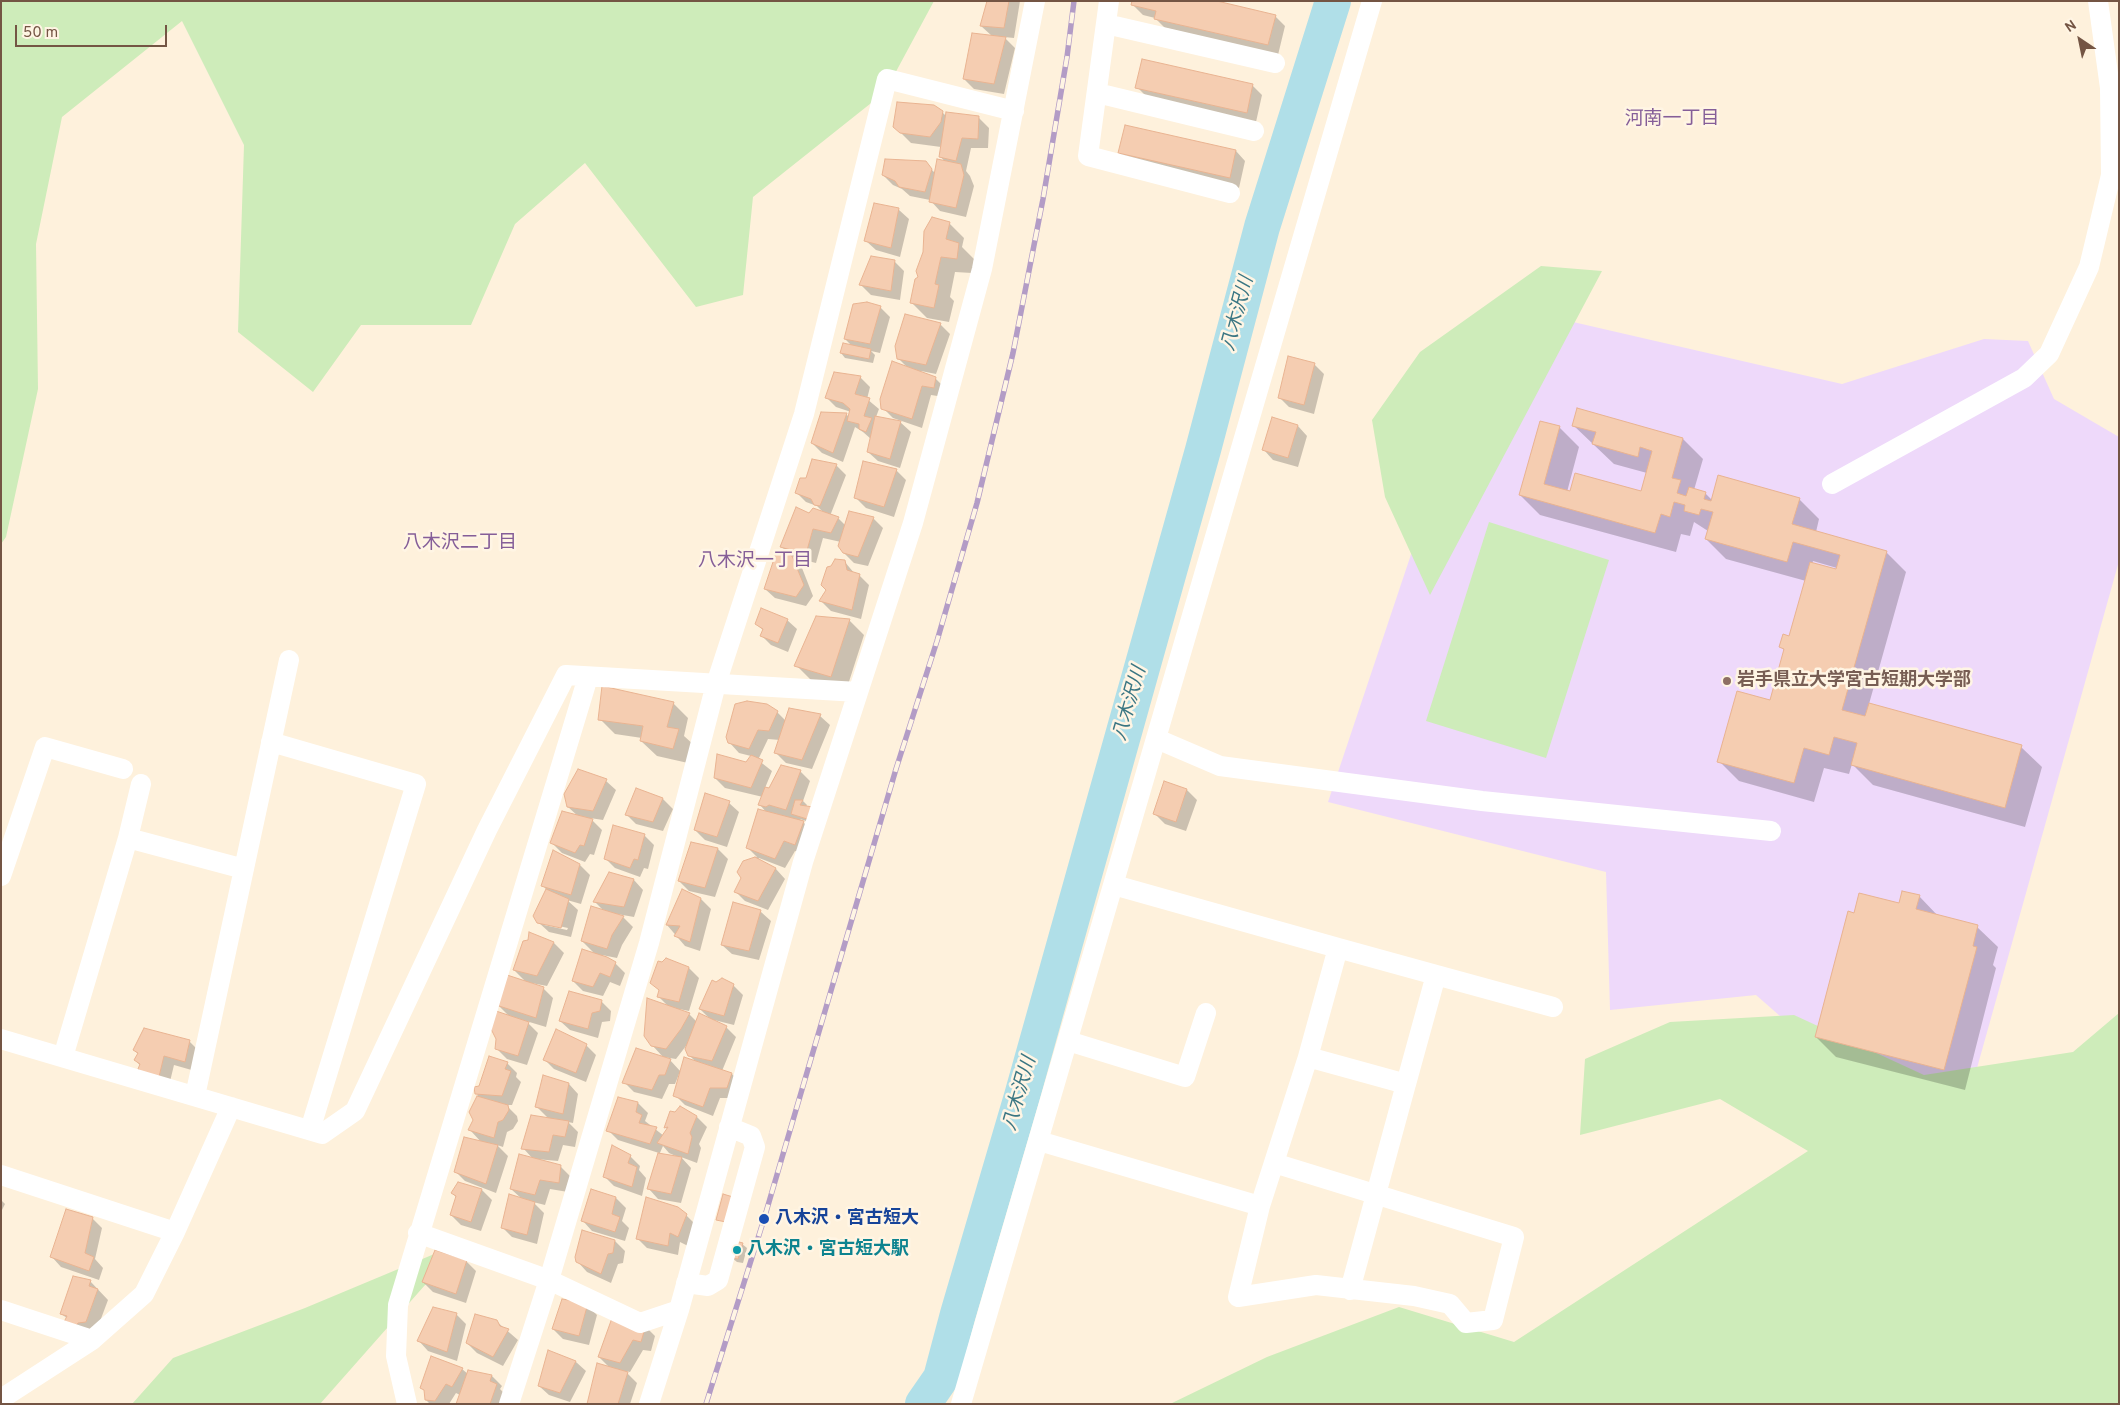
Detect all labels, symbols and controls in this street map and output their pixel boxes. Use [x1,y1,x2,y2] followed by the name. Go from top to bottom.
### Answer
[18,15,170,47] scale bar
[2055,15,2105,65] north arrow
[2062,17,2080,37] text: N
[23,24,58,43] text: 50 m
[1625,109,1719,131] district label: 河南一丁目
[1218,274,1260,354] water label: 八木沢川
[403,533,517,555] district label: 八木沢二丁目
[698,551,812,573] district label: 八木沢一丁目
[1110,664,1152,744] water label: 八木沢川
[1737,670,1971,692] place label: 岩手県立大学宮古短期大学部
[1721,675,1733,687] marker: 岩手県立大学宮古短期大学部
[1000,1054,1042,1134] water label: 八木沢川
[775,1208,919,1230] place label: 八木沢・宮古短大
[757,1212,771,1226] marker: 八木沢・宮古短大
[747,1239,909,1261] place label: 八木沢・宮古短大駅
[731,1244,743,1256] marker: 八木沢・宮古短大駅

